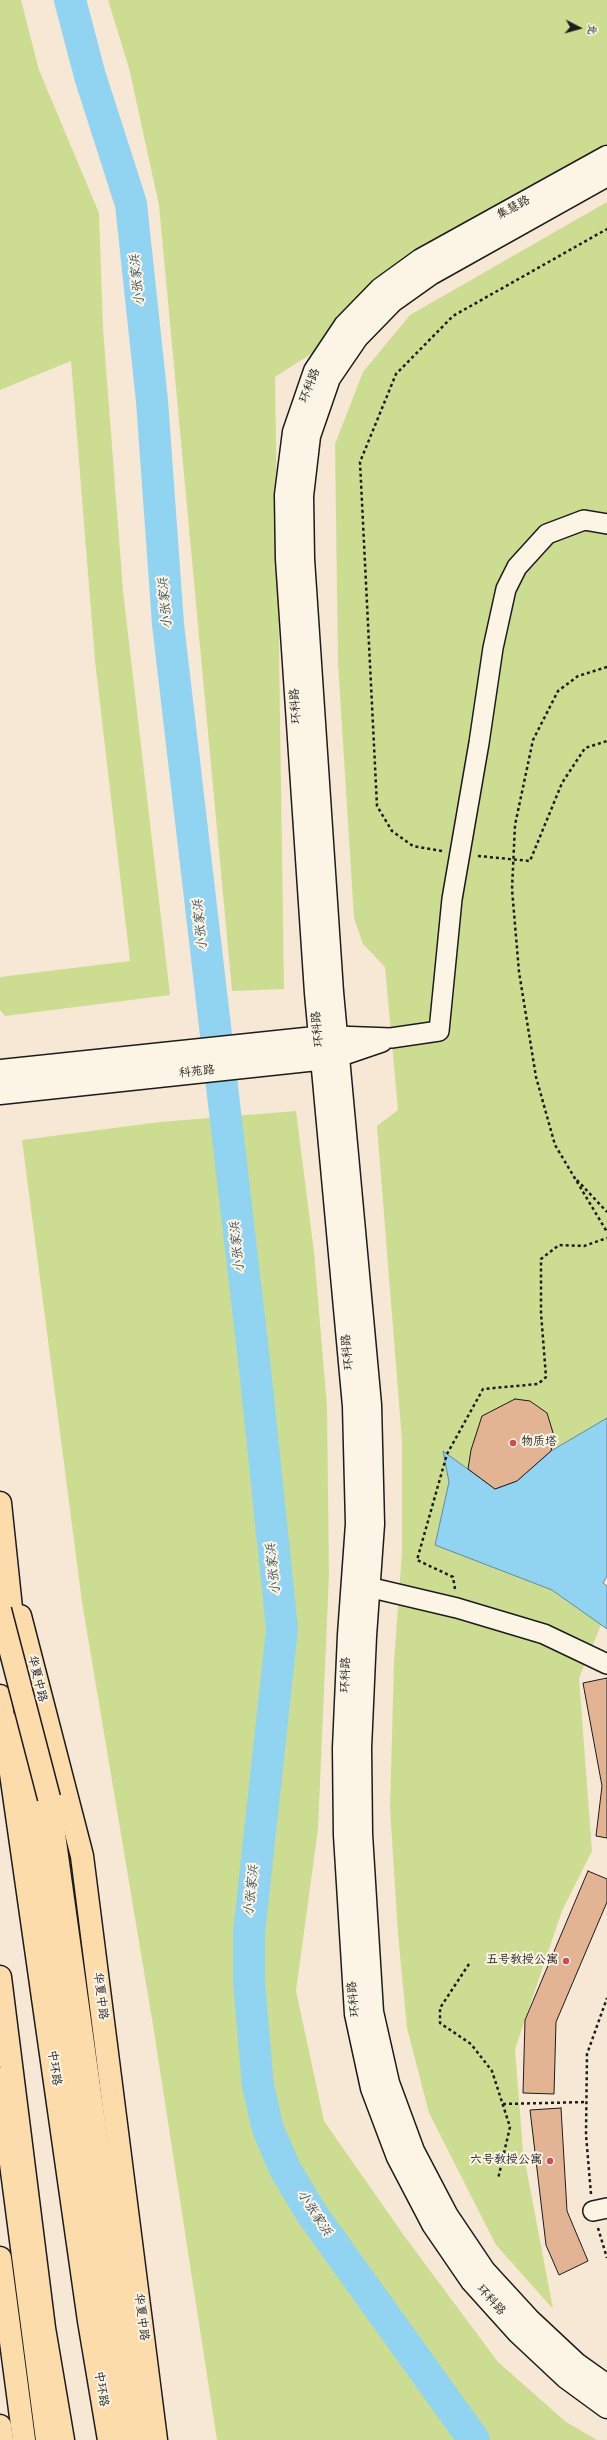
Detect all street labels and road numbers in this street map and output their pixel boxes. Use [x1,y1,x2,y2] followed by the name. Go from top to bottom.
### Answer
[495,194,533,224] street label: 集慧路
[298,367,324,405] street label: 环科路
[289,688,305,724] street label: 环科路
[310,1010,328,1048] street label: 环科路
[178,1064,216,1082] street label: 科苑路
[340,1333,358,1371] street label: 环科路
[23,1654,49,1704] street label: 华夏中路
[339,1657,355,1693] street label: 环科路
[89,1971,109,2021] street label: 华夏中路
[346,1980,364,2018] street label: 环科路
[43,2049,63,2087] street label: 中环路
[473,2283,507,2319] street label: 环科路
[130,2292,150,2342] street label: 华夏中路
[90,2370,110,2408] street label: 中环路

